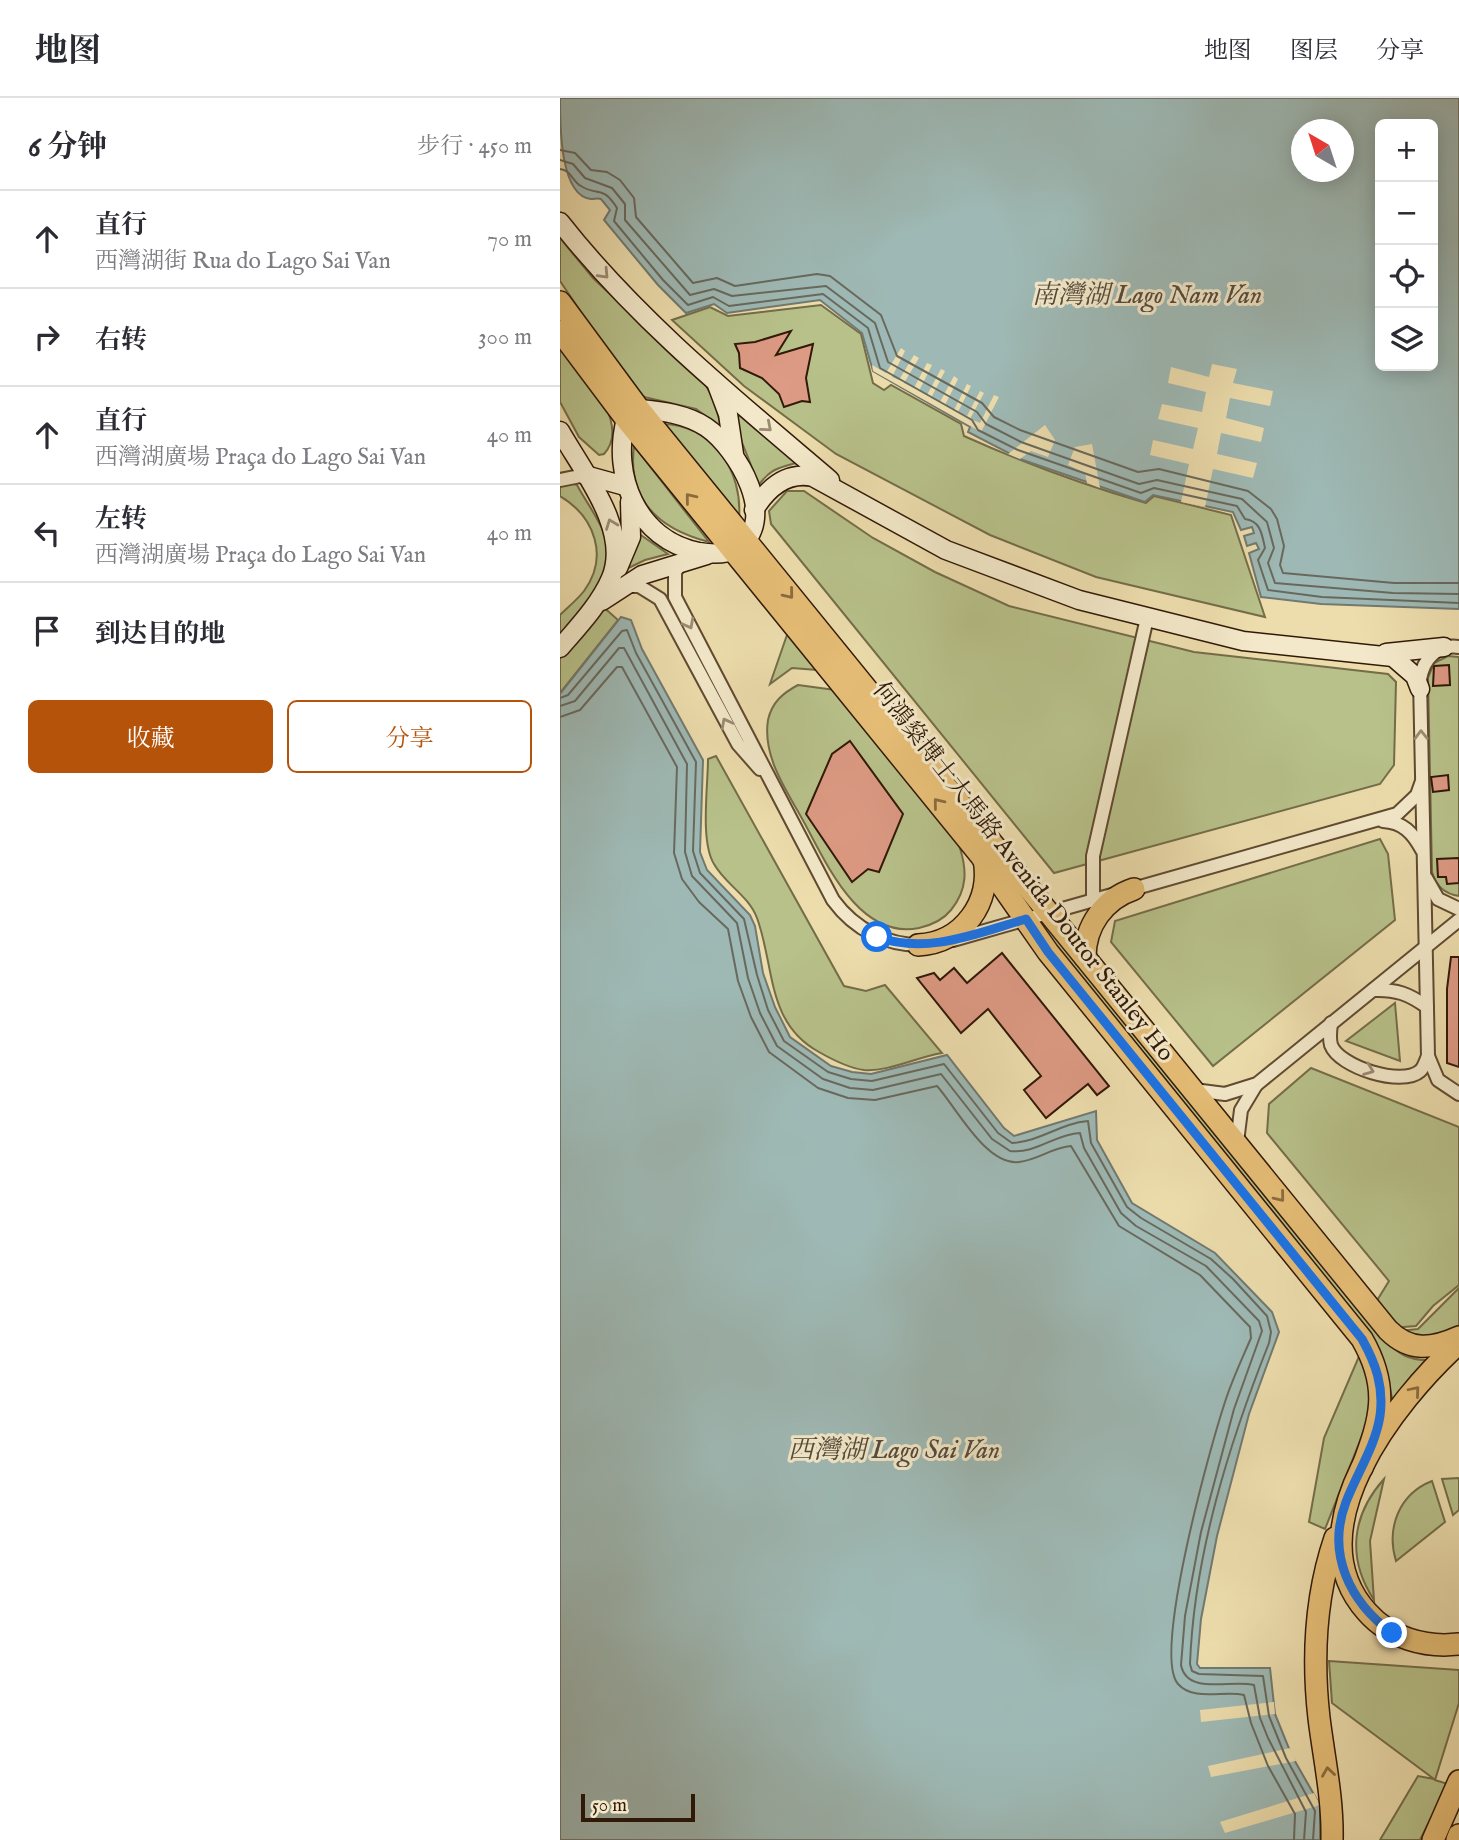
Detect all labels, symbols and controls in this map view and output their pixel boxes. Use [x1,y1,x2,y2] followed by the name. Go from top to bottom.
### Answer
[35,31,101,73] text: 地图
[1204,36,1252,67] text: 地图
[1290,36,1338,67] text: 图层
[1376,36,1424,67] text: 分享
[1291,119,1354,182] north arrow
[1375,119,1438,371] map controls
[1375,119,1438,182] button: +
[28,129,107,167] text: 6 分钟
[417,132,532,161] text: 步行 · 450 m
[1375,182,1438,245] button: −
[95,209,147,242] text: 直行
[28,220,66,258] icon: ahead
[487,225,532,254] text: 70 m
[1375,245,1438,308] button: locate
[95,247,391,276] text: 西灣湖街 Rua do Lago Sai Van
[596,266,609,279] one-way arrow
[1032,279,1262,313] water label: 南灣湖 Lago Nam Van
[1375,308,1438,371] button: layers
[28,318,66,356] icon: right
[478,323,532,352] text: 300 m
[95,324,147,357] text: 右转
[95,405,147,438] text: 直行
[28,416,66,454] icon: ahead
[759,419,772,431] one-way arrow
[487,421,532,450] text: 40 m
[95,443,426,472] text: 西灣湖廣場 Praça do Lago Sai Van
[686,493,698,506] one-way arrow
[95,503,147,536] text: 左转
[28,514,66,552] icon: left
[487,519,532,548] text: 40 m
[605,519,619,531] one-way arrow
[95,541,426,570] text: 西灣湖廣場 Praça do Lago Sai Van
[781,586,794,598] one-way arrow
[28,612,66,650] icon: arrive
[681,617,695,629] one-way arrow
[95,618,225,651] text: 到达目的地
[865,676,1181,1068] street label: 何鴻燊博士大馬路 Avenida Doutor Stanley Ho
[28,700,273,773] button: 收藏
[287,700,532,773] button: 分享
[721,718,735,730] one-way arrow
[1413,729,1429,740] one-way arrow
[934,798,946,811] one-way arrow
[861,921,892,952] route start
[1362,1062,1374,1076] one-way arrow
[1272,1190,1285,1202] one-way arrow
[1407,1387,1419,1400] one-way arrow
[788,1434,1000,1468] water label: 西灣湖 Lago Sai Van
[1376,1617,1407,1648] route end
[1321,1766,1336,1778] one-way arrow
[581,1791,695,1823] scale bar
[592,1794,627,1818] text: 50 m

